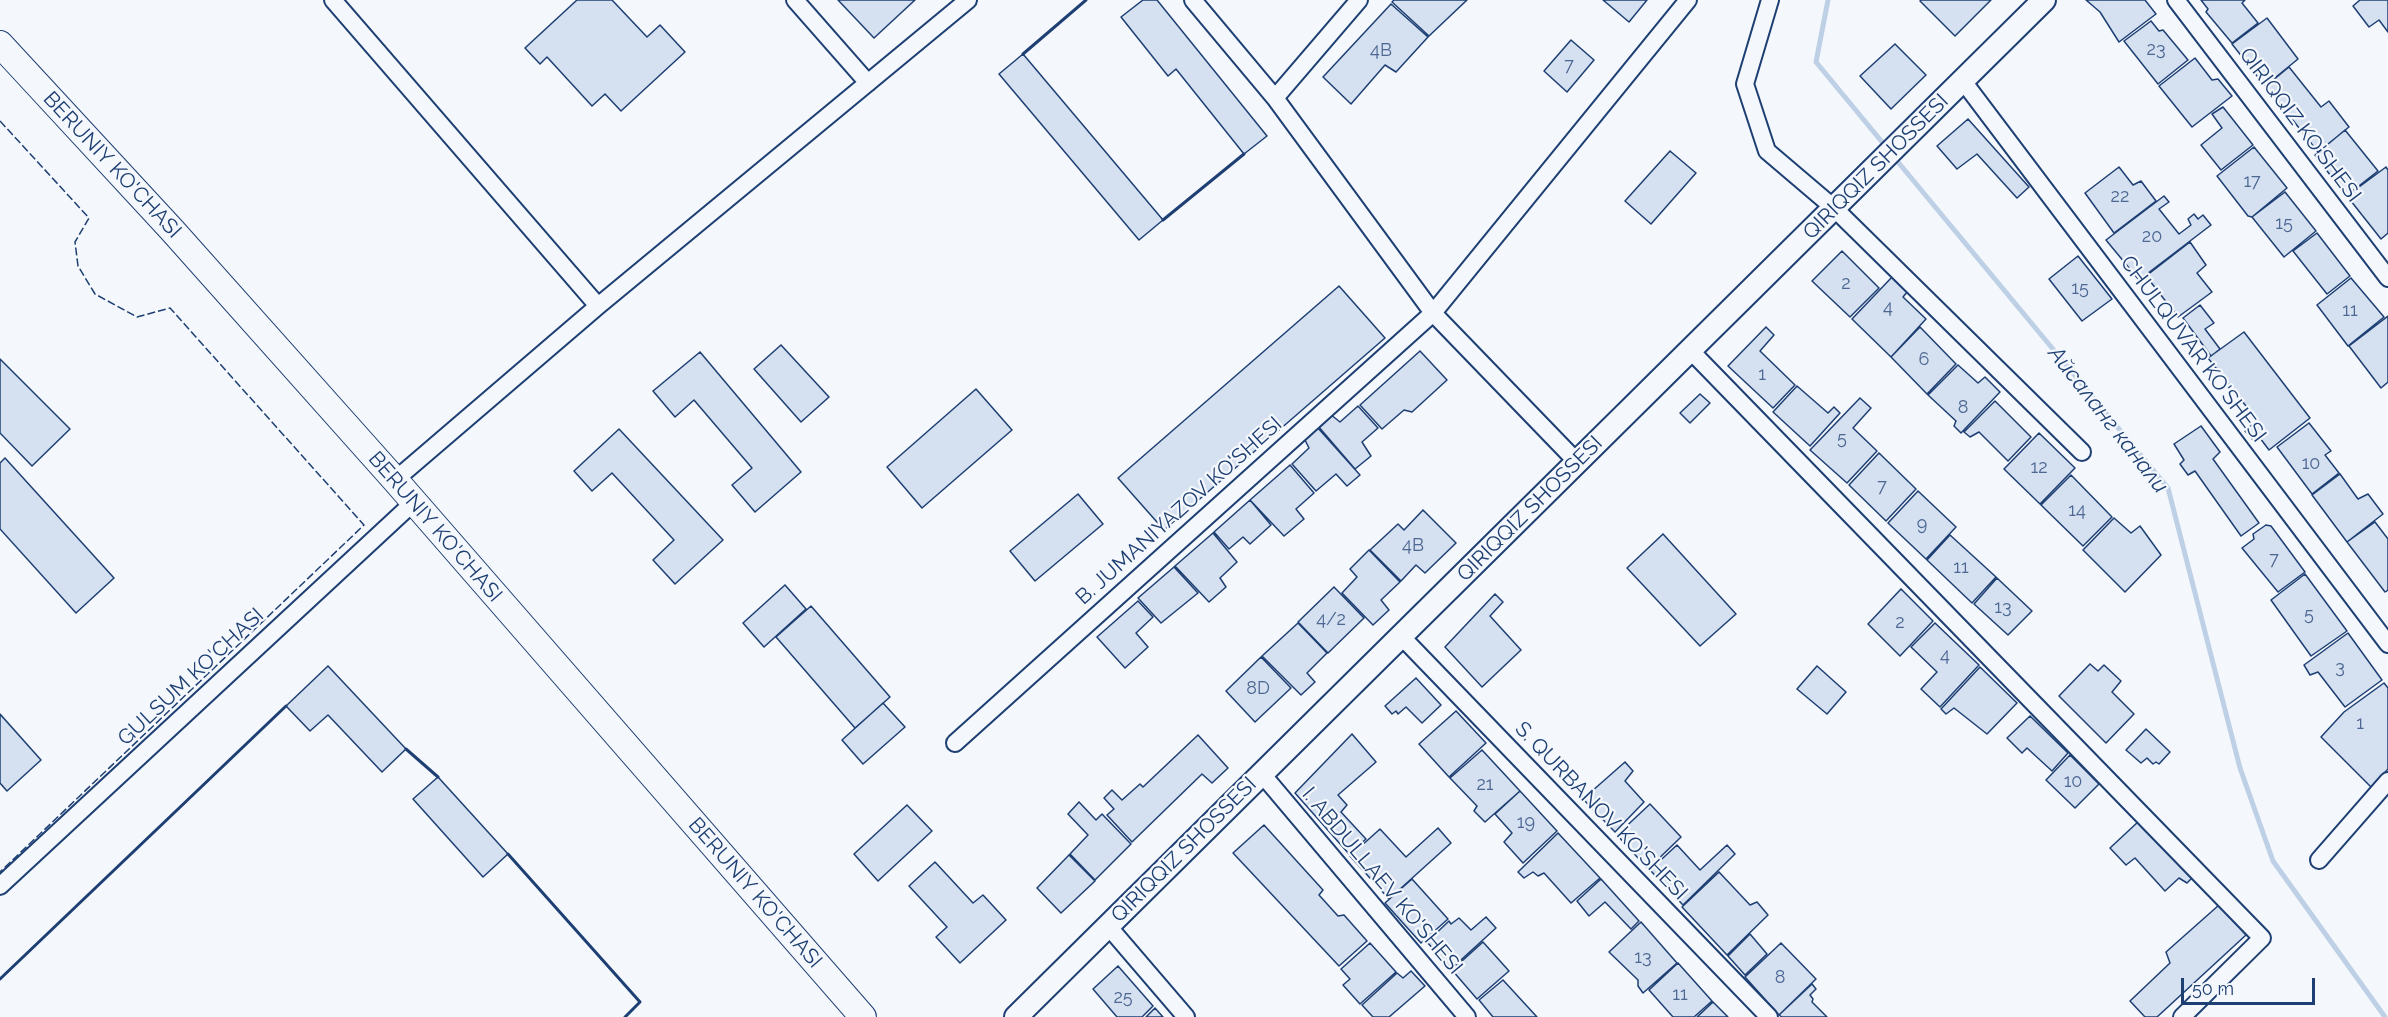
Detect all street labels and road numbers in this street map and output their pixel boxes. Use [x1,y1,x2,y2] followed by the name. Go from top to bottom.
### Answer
[2234,43,2366,207] street label: QIRIQQIZ KO'SHESI
[38,86,186,244] street label: BERUNIY KO'CHASI
[1798,89,1954,245] street label: QIRIQQIZ SHOSSESI
[2115,251,2271,447] street label: CHULQUVAR KO'SHESI
[1071,412,1287,610] street label: B. JUMANIYAZOV KO'SHESI
[1452,431,1608,587] street label: QIRIQQIZ SHOSSESI
[363,447,507,607] street label: BERUNIY KO'CHASI
[113,603,269,751] street label: GULSUM KO'CHASI
[1509,717,1693,905] street label: S. QURBANOV KO'SHESI
[1106,772,1262,928] street label: QIRIQQIZ SHOSSESI
[1296,782,1468,980] street label: I. ABDULLAEV KO'SHESI
[683,813,827,973] street label: BERUNIY KO'CHASI

